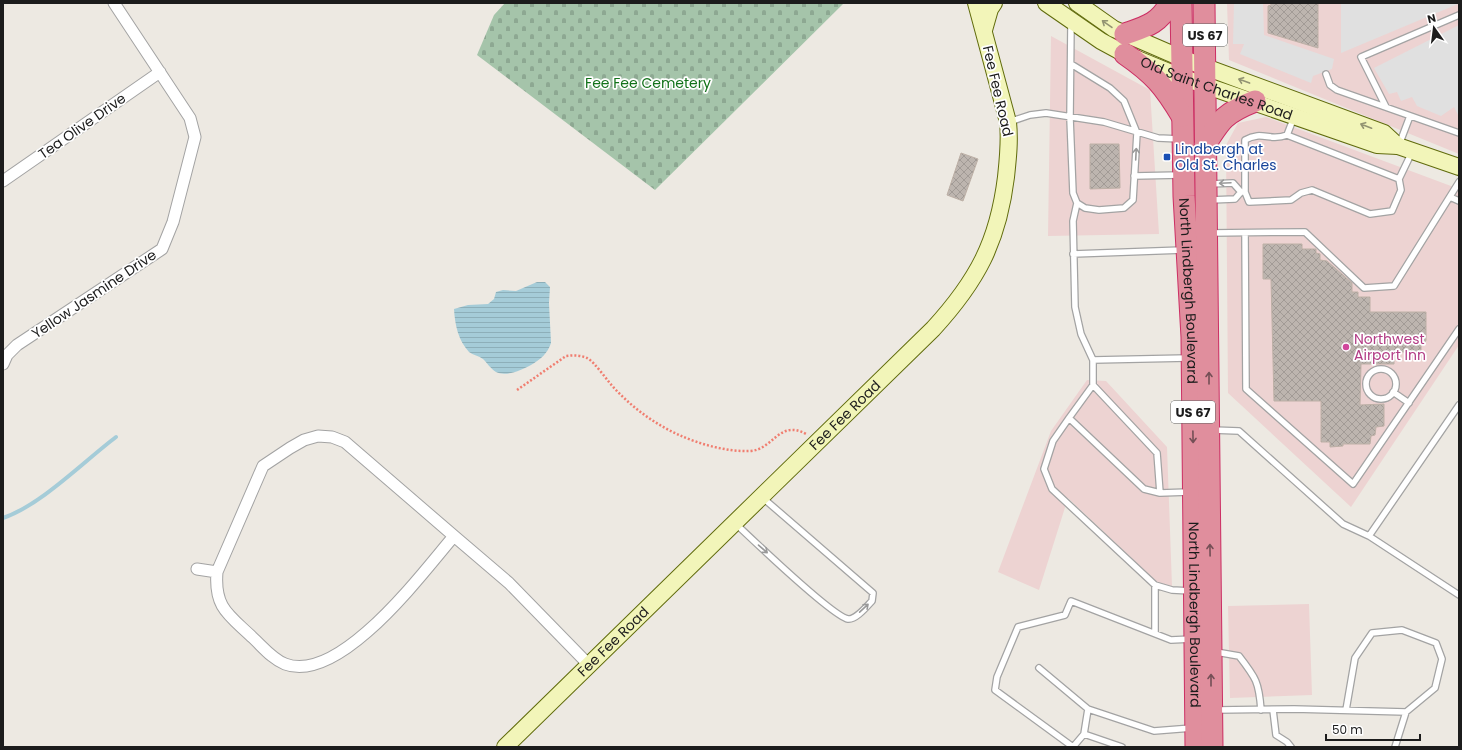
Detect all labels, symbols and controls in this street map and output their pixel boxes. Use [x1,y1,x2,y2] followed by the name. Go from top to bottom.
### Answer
[1414,8,1454,48] north arrow
[1426,10,1438,27] text: N
[1102,20,1113,28] one-way arrow
[1183,24,1227,46] road number: US 67
[978,44,1018,138] street label: Fee Fee Road
[1137,51,1295,125] street label: Old Saint Charles Road
[585,73,711,93] park label: Fee Fee Cemetery
[1237,77,1250,84] one-way arrow
[34,88,130,164] street label: Tea Olive Drive
[1359,122,1372,129] one-way arrow
[1175,139,1277,175] place label: Lindbergh at Old St. Charles
[1132,148,1139,161] one-way arrow
[1162,152,1172,162] marker: Lindbergh at Old St. Charles
[1219,180,1232,187] one-way arrow
[1174,197,1202,384] street label: North Lindbergh Boulevard
[28,245,161,343] street label: Yellow Jasmine Drive
[1354,329,1426,365] place label: Northwest Airport Inn
[1341,342,1351,352] marker: Northwest Airport Inn
[1205,372,1213,385] one-way arrow
[805,376,885,455] street label: Fee Fee Road
[1171,401,1215,423] road number: US 67
[1189,430,1197,443] one-way arrow
[1184,522,1206,708] street label: North Lindbergh Boulevard
[758,544,768,554] one-way arrow
[1206,544,1214,557] one-way arrow
[573,602,653,681] street label: Fee Fee Road
[859,604,869,613] one-way arrow
[1207,674,1215,687] one-way arrow
[1326,716,1420,742] scale bar
[1332,721,1363,738] text: 50 m

